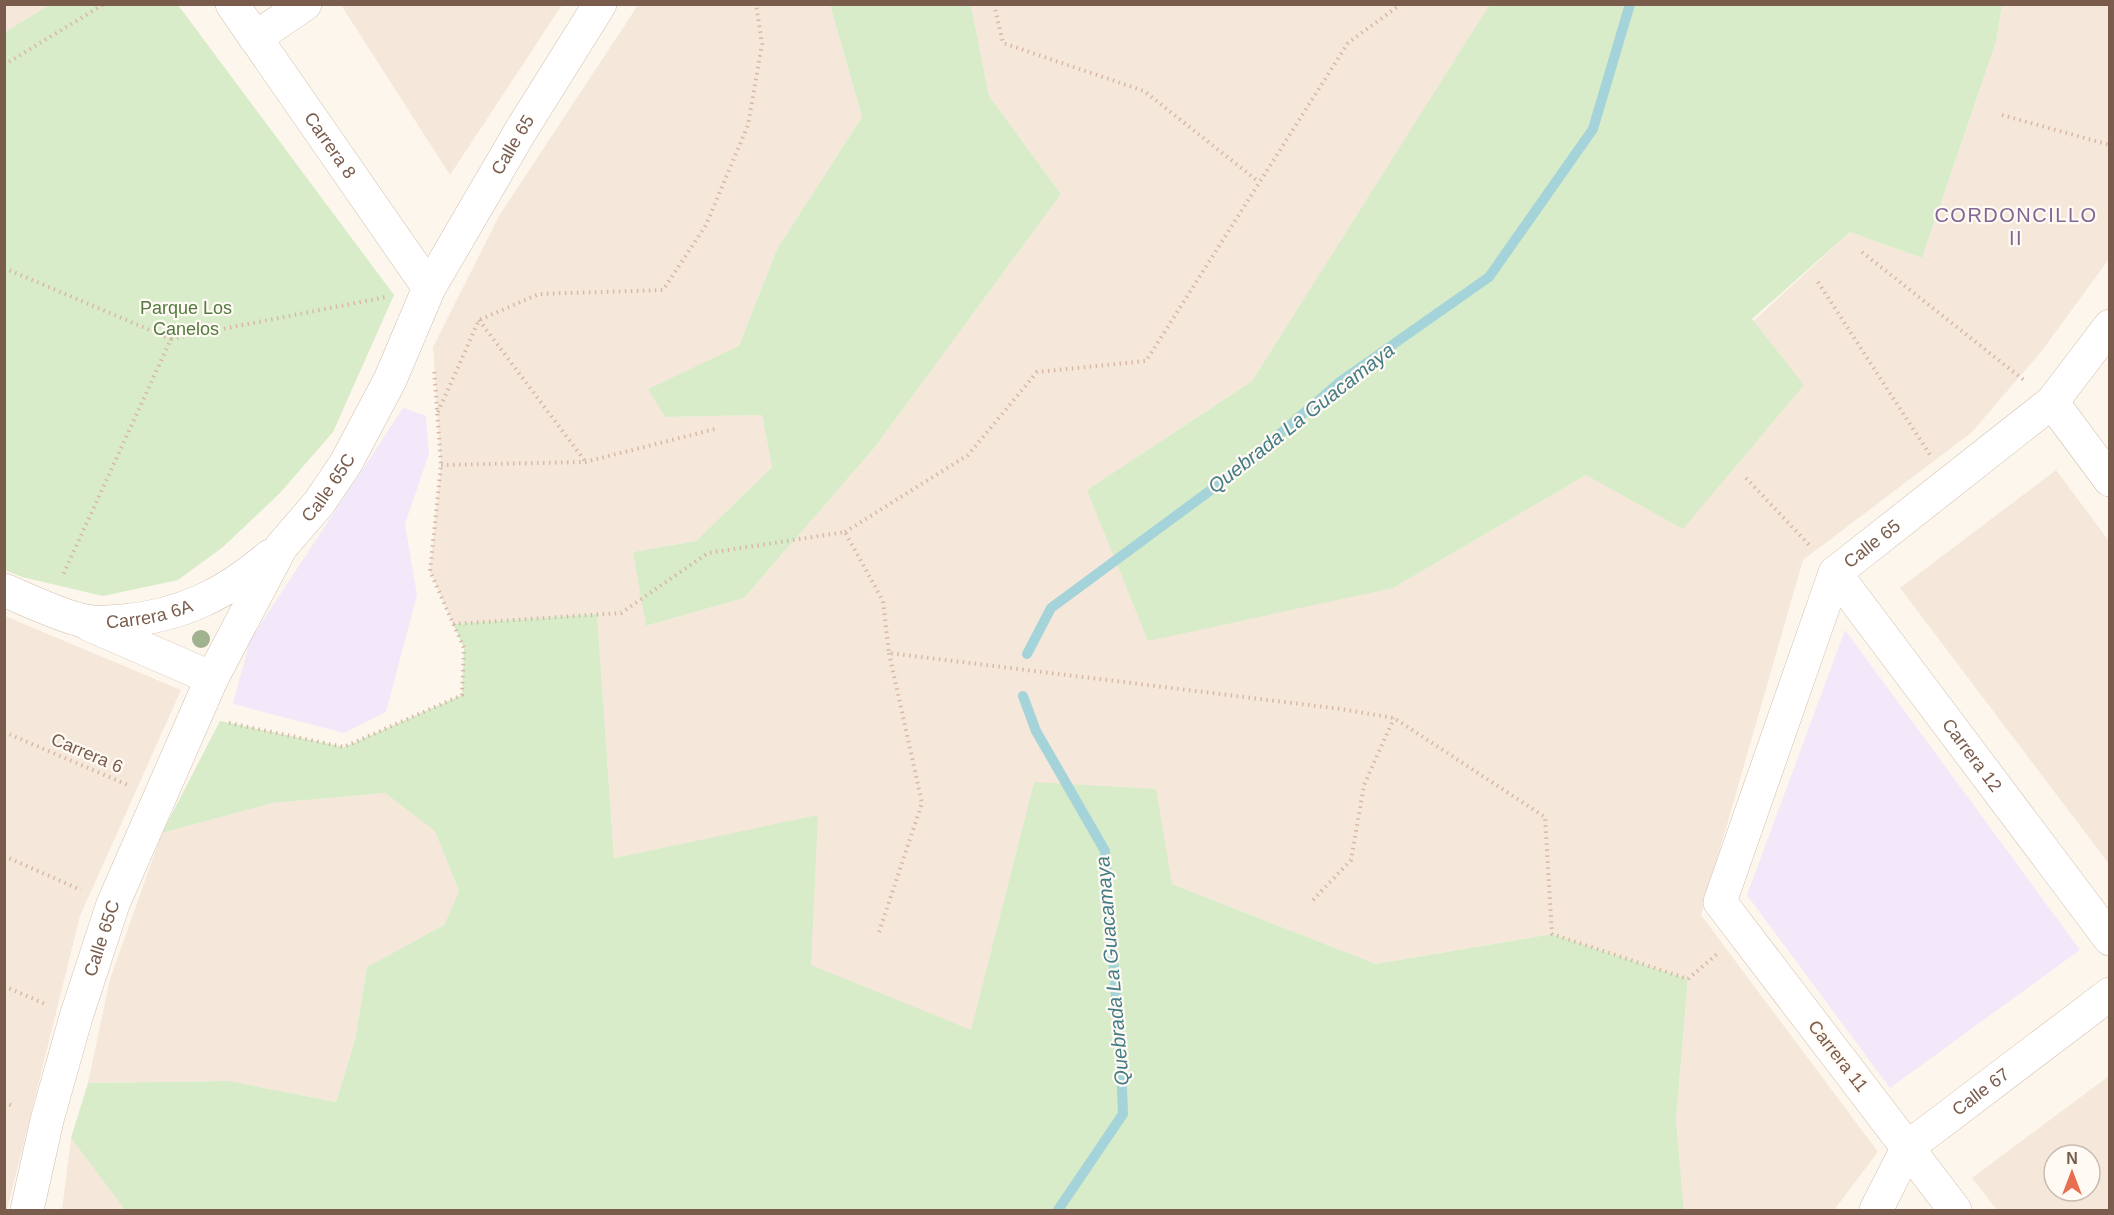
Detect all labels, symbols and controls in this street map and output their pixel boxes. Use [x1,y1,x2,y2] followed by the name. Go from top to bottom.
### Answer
[300,108,360,182] street label: Carrera 8
[487,111,538,178] street label: Calle 65
[1934,204,2098,249] district label: CORDONCILLO II
[140,298,232,339] park label: Parque Los Canelos
[1204,338,1398,498] water label: Quebrada La Guacamaya
[297,450,359,526] street label: Calle 65C
[1840,516,1904,572] street label: Calle 65
[105,596,196,632] street label: Carrera 6A
[1938,715,2006,796] street label: Carrera 12
[48,729,126,777] street label: Carrera 6
[1091,855,1133,1087] water label: Quebrada La Guacamaya
[80,898,124,979] street label: Calle 65C
[1804,1016,1872,1096] street label: Carrera 11
[1948,1064,2013,1120] street label: Calle 67
[2042,1143,2102,1203] north arrow
[2066,1150,2078,1167] text: N

